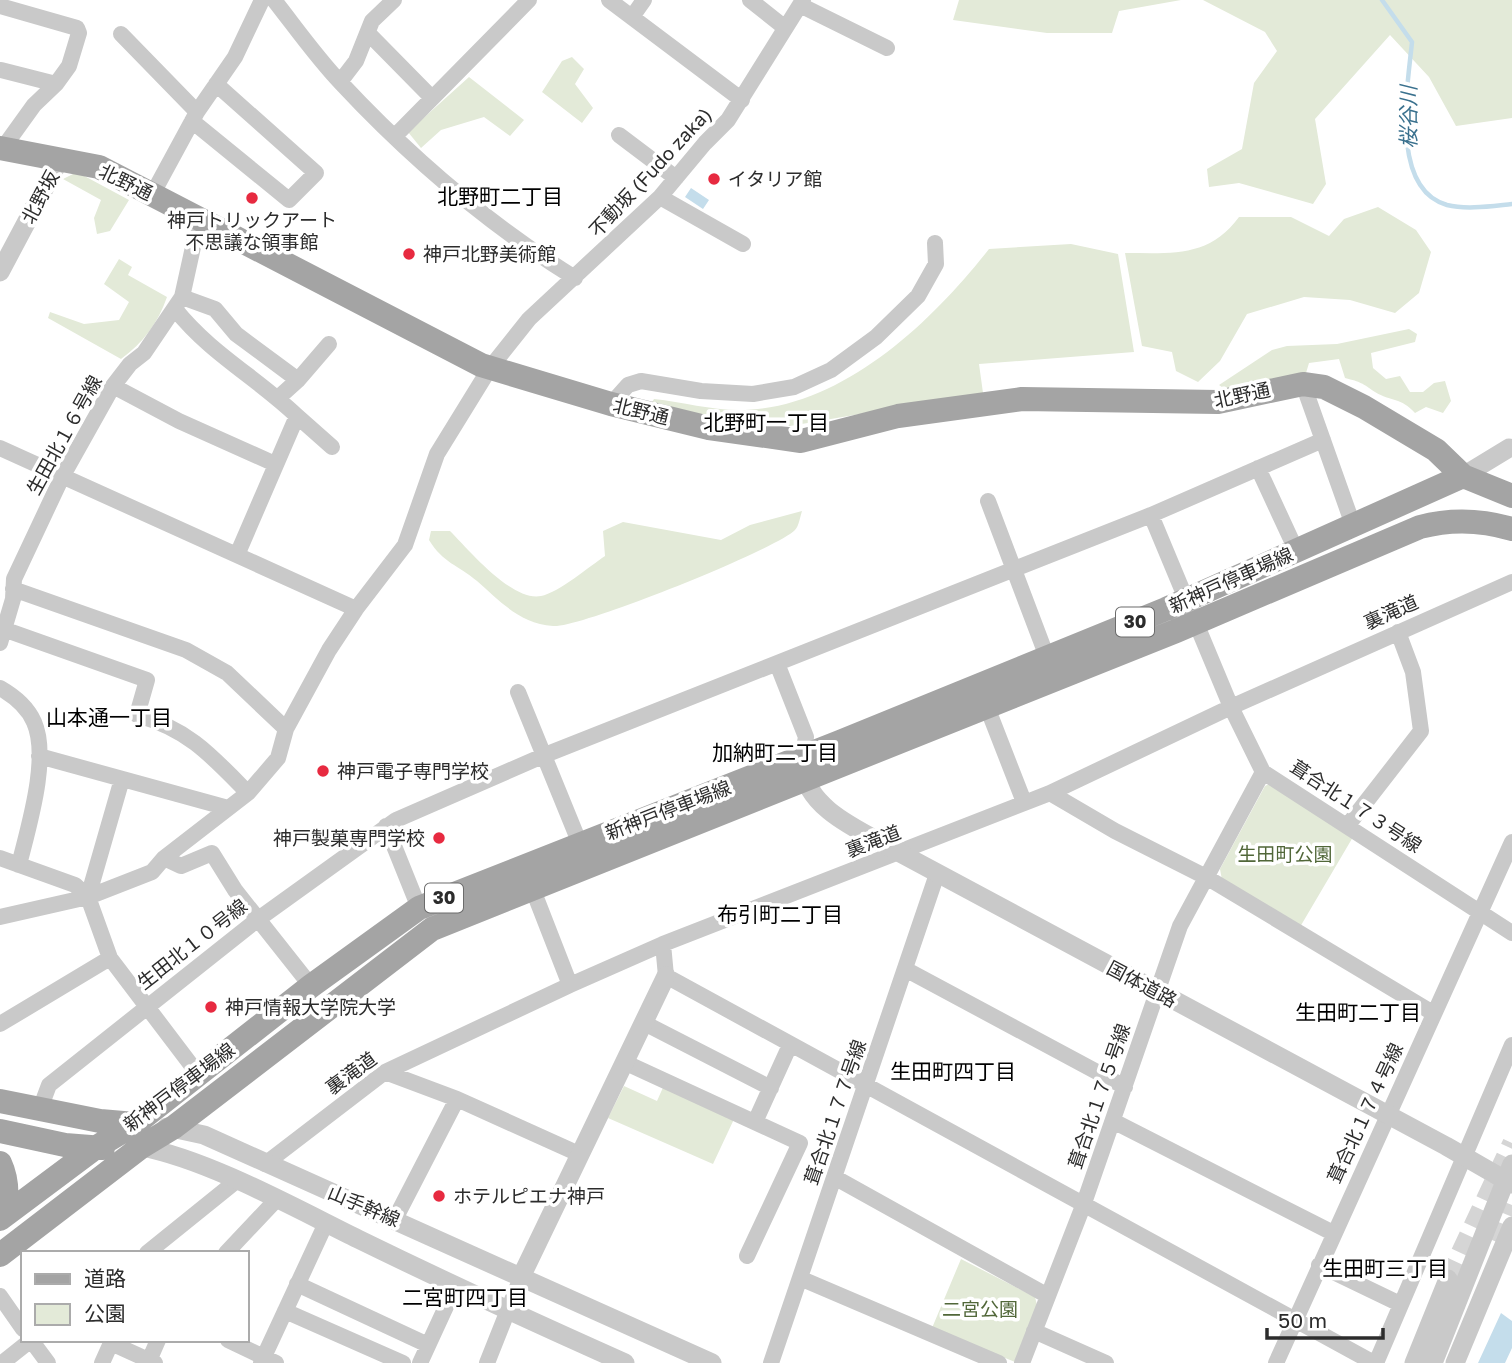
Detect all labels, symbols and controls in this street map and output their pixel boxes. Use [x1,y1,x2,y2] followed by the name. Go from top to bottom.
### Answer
[1395,84,1421,149] water label: 桜谷川
[584,102,716,241] street label: 不動坂 (Fudo zaka)
[96,159,157,204] street label: 北野通
[16,166,63,227] street label: 北野坂
[728,167,822,190] place label: イタリア館
[706,171,722,187] marker: イタリア館
[437,183,563,209] district label: 北野町二丁目
[244,190,260,206] marker: 神戸トリックアート 不思議な領事館
[167,208,337,253] place label: 神戸トリックアート 不思議な領事館
[423,242,556,265] place label: 神戸北野美術館
[401,246,417,262] marker: 神戸北野美術館
[21,371,106,499] street label: 生田北１６号線
[1212,377,1272,412] street label: 北野通
[611,392,672,429] street label: 北野通
[703,409,829,435] district label: 北野町一丁目
[1165,542,1296,617] street label: 新神戸停車場線
[1360,589,1422,634] street label: 裏滝道
[1116,608,1154,636] road number: 30
[46,704,172,730] district label: 山本通一丁目
[712,739,838,765] district label: 加納町二丁目
[1286,755,1426,857] street label: 葺合北１７３号線
[337,759,489,782] place label: 神戸電子専門学校
[315,763,331,779] marker: 神戸電子専門学校
[602,775,734,844] street label: 新神戸停車場線
[842,820,904,861] street label: 裏滝道
[273,826,425,849] place label: 神戸製菓専門学校
[431,830,447,846] marker: 神戸製菓専門学校
[1237,842,1333,865] park label: 生田町公園
[425,884,463,912] road number: 30
[132,894,251,994] street label: 生田北１０号線
[717,901,843,927] district label: 布引町二丁目
[1103,956,1181,1012] street label: 国体道路
[225,995,396,1018] place label: 神戸情報大学院大学
[203,999,219,1015] marker: 神戸情報大学院大学
[1295,999,1421,1025] district label: 生田町二丁目
[1063,1020,1134,1171] street label: 葺合北１７５号線
[799,1036,870,1187] street label: 葺合北１７７号線
[119,1037,239,1136] street label: 新神戸停車場線
[1322,1039,1407,1187] street label: 葺合北１７４号線
[321,1047,381,1099] street label: 裏滝道
[890,1058,1016,1084] district label: 生田町四丁目
[325,1180,404,1231] street label: 山手幹線
[453,1184,605,1207] place label: ホテルピエナ神戸
[431,1188,447,1204] marker: ホテルピエナ神戸
[21,1251,248,1342] legend
[1322,1255,1448,1281] district label: 生田町三丁目
[84,1265,126,1291] text: 道路
[402,1284,528,1310] district label: 二宮町四丁目
[1267,1296,1382,1340] scale bar
[942,1297,1018,1320] park label: 二宮公園
[84,1300,126,1326] text: 公園
[1278,1307,1327,1333] text: 50 m

